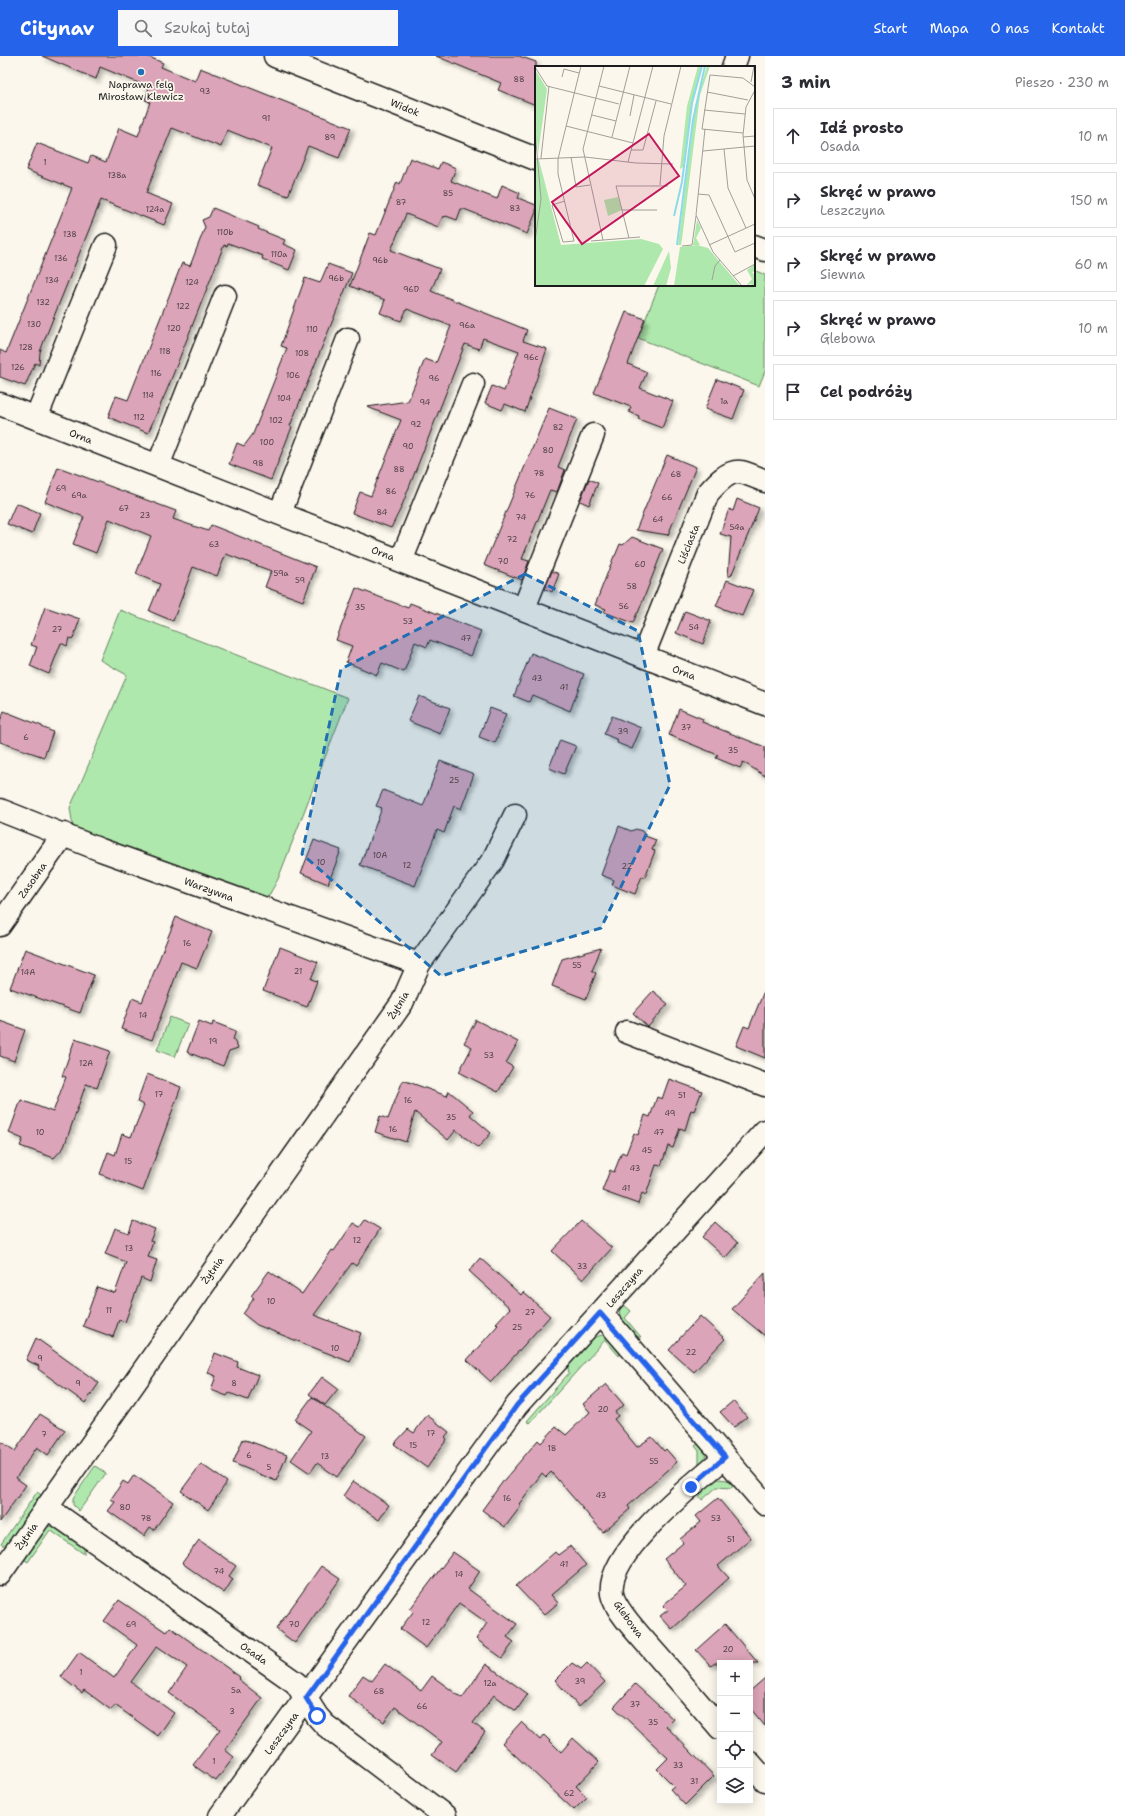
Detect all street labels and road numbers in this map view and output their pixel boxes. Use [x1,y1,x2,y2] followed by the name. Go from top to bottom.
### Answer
[388,96,422,119] street label: Widok
[67,426,95,447] street label: Orna
[675,522,703,566] street label: Liściasta
[369,543,397,564] street label: Orna
[670,662,698,683] street label: Orna
[15,859,50,901] street label: Zasobna
[182,874,236,905] street label: Warzywna
[385,988,412,1022] street label: Żytnia
[198,1253,227,1286] street label: Żytnia
[603,1264,646,1310] street label: Leszczyna
[12,1519,41,1552] street label: Żytnia
[611,1598,647,1641] street label: Glebowa
[237,1639,271,1668] street label: Osada
[261,1709,302,1757] street label: Leszczyna

